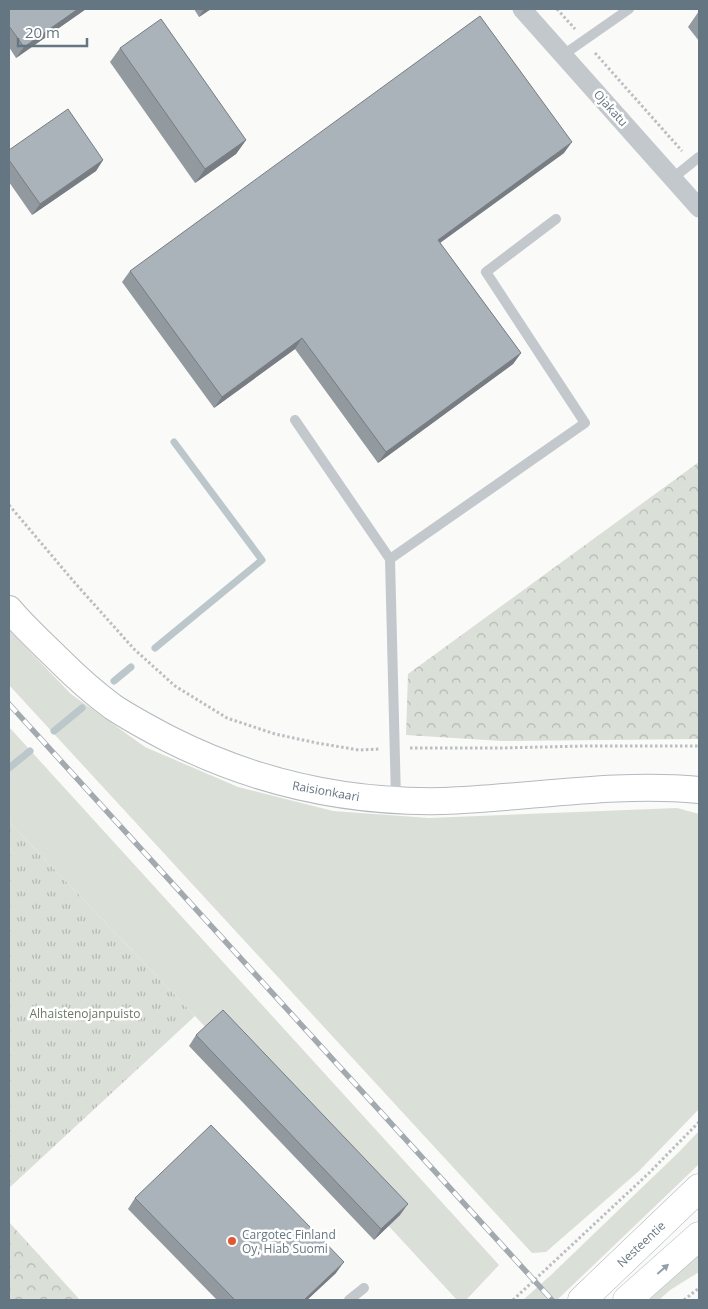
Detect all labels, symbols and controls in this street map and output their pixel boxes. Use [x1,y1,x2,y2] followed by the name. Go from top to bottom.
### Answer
[18,15,86,47] scale bar
[25,22,60,42] text: 20 m
[590,86,632,130] street label: Ojakatu
[291,777,361,805] street label: Raisionkaari
[30,1005,141,1022] park label: Alhaistenojanpuisto
[613,1217,669,1271] street label: Nesteentie
[242,1226,336,1257] place label: Cargotec Finland Oy, Hiab Suomi
[226,1235,238,1247] marker: Cargotec Finland Oy, Hiab Suomi
[657,1263,670,1274] one-way arrow

